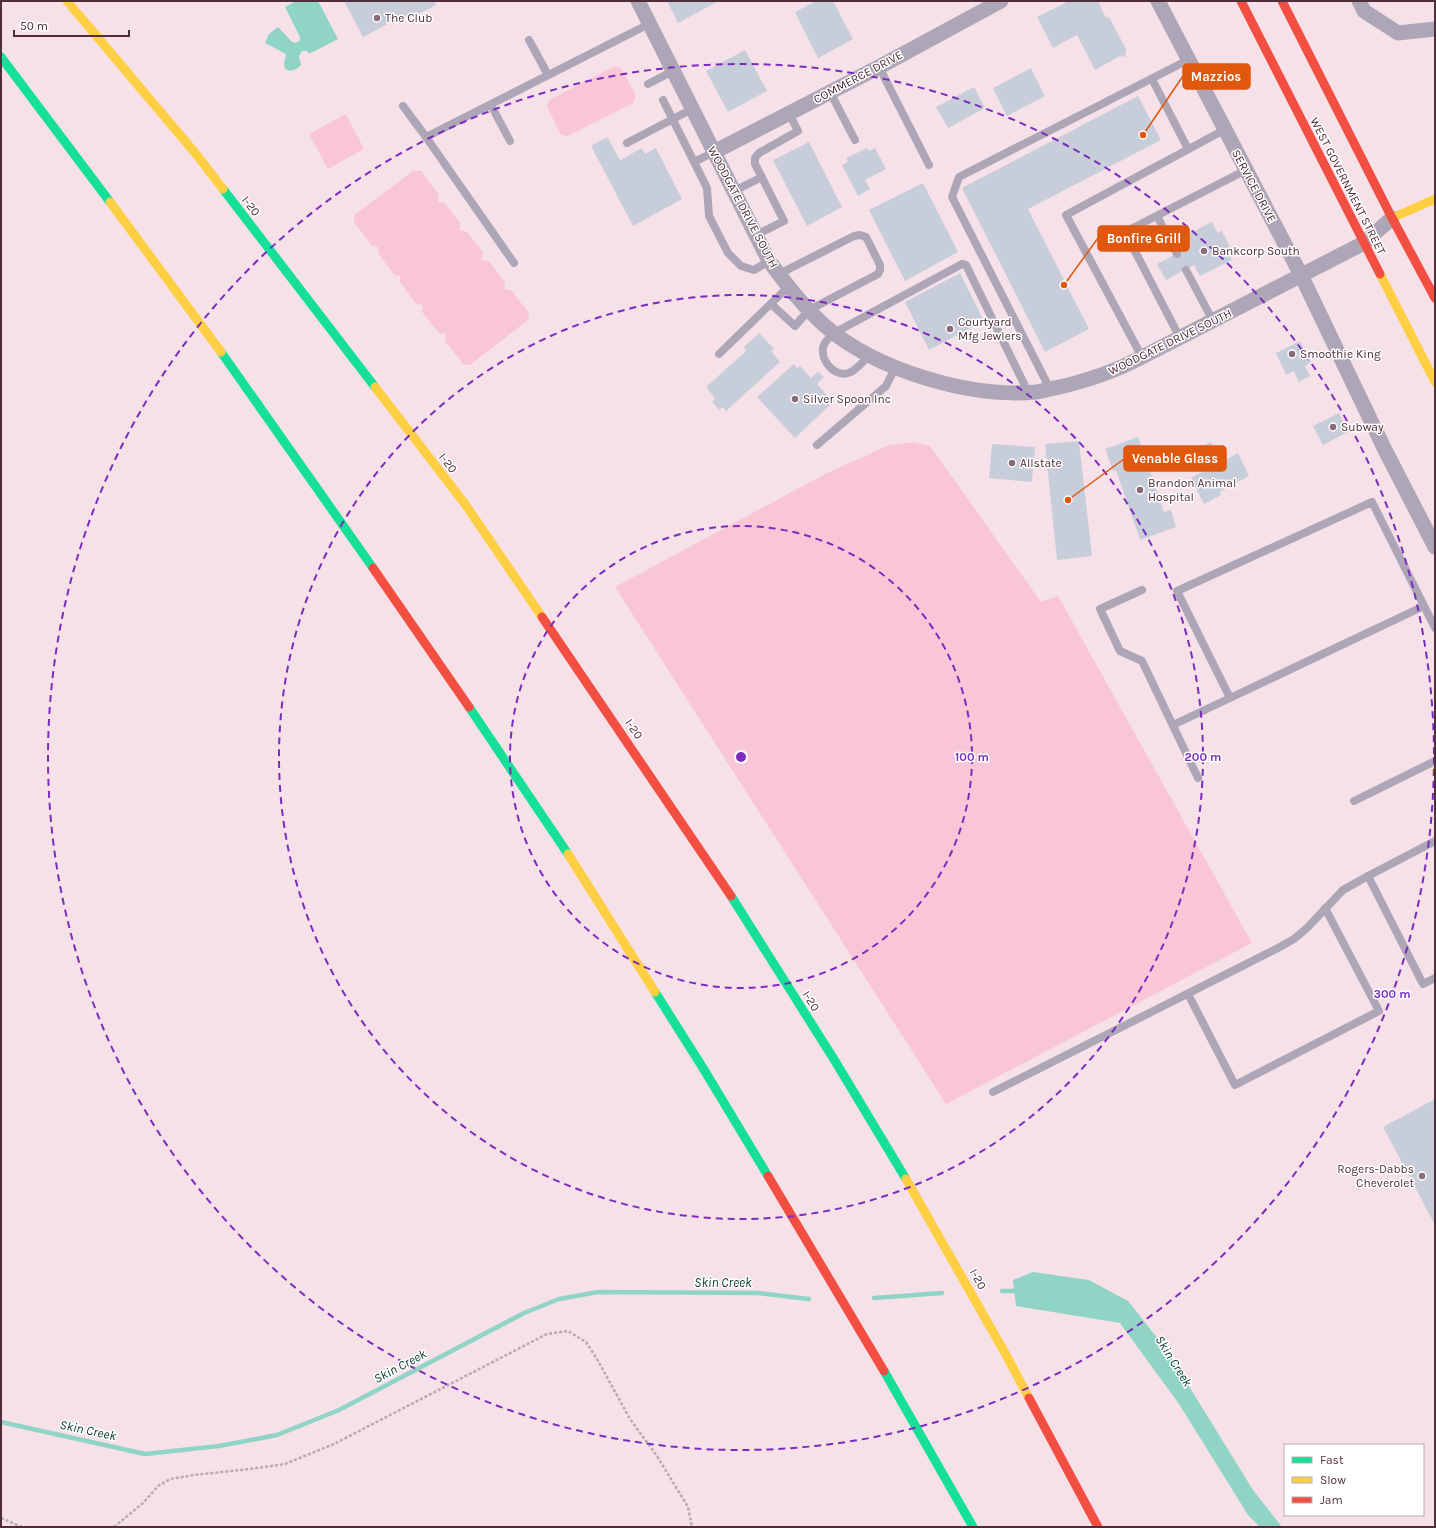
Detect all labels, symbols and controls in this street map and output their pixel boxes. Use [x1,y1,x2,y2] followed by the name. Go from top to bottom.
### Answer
[385,11,432,25] place label: The Club
[14,12,129,38] scale bar
[372,13,382,23] marker: The Club
[20,19,48,33] text: 50 m
[811,48,905,106] street label: COMMERCE DRIVE
[1183,64,1250,89] callout: Mazzios
[1191,69,1241,84] text: Mazzios
[1307,115,1389,257] street label: WEST GOVERNMENT STREET
[705,144,781,270] street label: WOODGATE DRIVE SOUTH
[1229,147,1279,225] street label: SERVICE DRIVE
[239,193,263,219] street label: I-20
[1098,226,1189,251] callout: Bonfire Grill
[1107,231,1181,246] text: Bonfire Grill
[1212,244,1300,258] place label: Bankcorp South
[1199,246,1209,256] marker: Bankcorp South
[1106,306,1234,378] street label: WOODGATE DRIVE SOUTH
[958,315,1021,343] place label: Courtyard Mfg Jewlers
[945,324,955,334] marker: Courtyard Mfg Jewlers
[1300,347,1381,361] place label: Smoothie King
[1287,349,1297,359] marker: Smoothie King
[803,392,891,406] place label: Silver Spoon Inc
[790,394,800,404] marker: Silver Spoon Inc
[1341,420,1384,434] place label: Subway
[1328,422,1338,432] marker: Subway
[1124,446,1226,471] callout: Venable Glass
[436,450,460,476] street label: I-20
[1132,451,1218,466] text: Venable Glass
[1020,456,1062,470] place label: Allstate
[1007,458,1017,468] marker: Allstate
[1148,476,1236,504] place label: Brandon Animal Hospital
[1135,485,1145,495] marker: Brandon Animal Hospital
[622,716,646,742] street label: I-20
[734,750,748,764] centre of rings
[955,750,989,764] text: 100 m
[1185,750,1221,764] text: 200 m
[1373,987,1411,1001] text: 300 m
[799,988,823,1014] street label: I-20
[1337,1162,1414,1190] place label: Rogers-Dabbs Cheverolet
[1417,1171,1427,1181] marker: Rogers-Dabbs Cheverolet
[967,1266,989,1292] street label: I-20
[694,1275,752,1290] water label: Skin Creek
[1152,1333,1196,1390] water label: Skin Creek
[371,1346,429,1386] water label: Skin Creek
[58,1417,118,1443] water label: Skin Creek
[1284,1444,1424,1516] legend
[1320,1453,1344,1467] text: Fast
[1320,1473,1346,1487] text: Slow
[1320,1493,1343,1507] text: Jam

